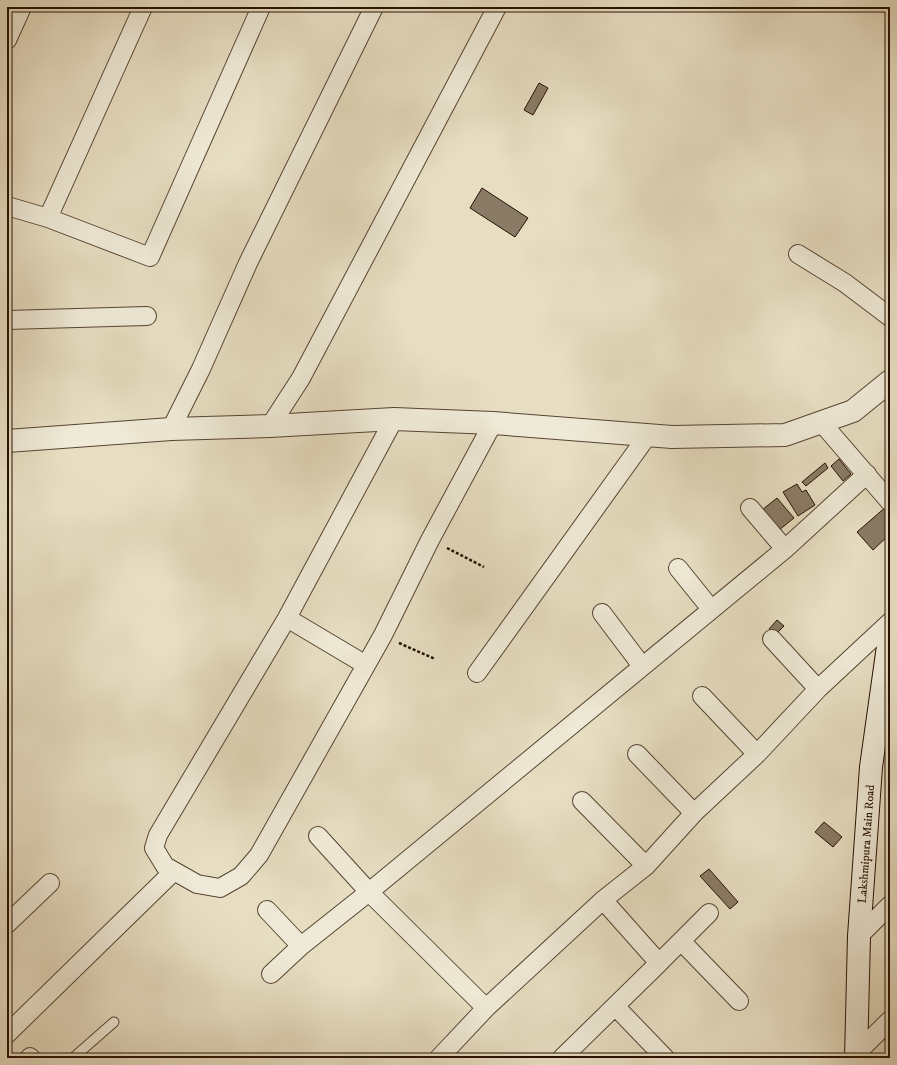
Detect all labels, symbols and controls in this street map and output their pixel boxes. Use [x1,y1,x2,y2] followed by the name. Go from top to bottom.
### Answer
[855,784,878,904] street label: Lakshmipura Main Road

